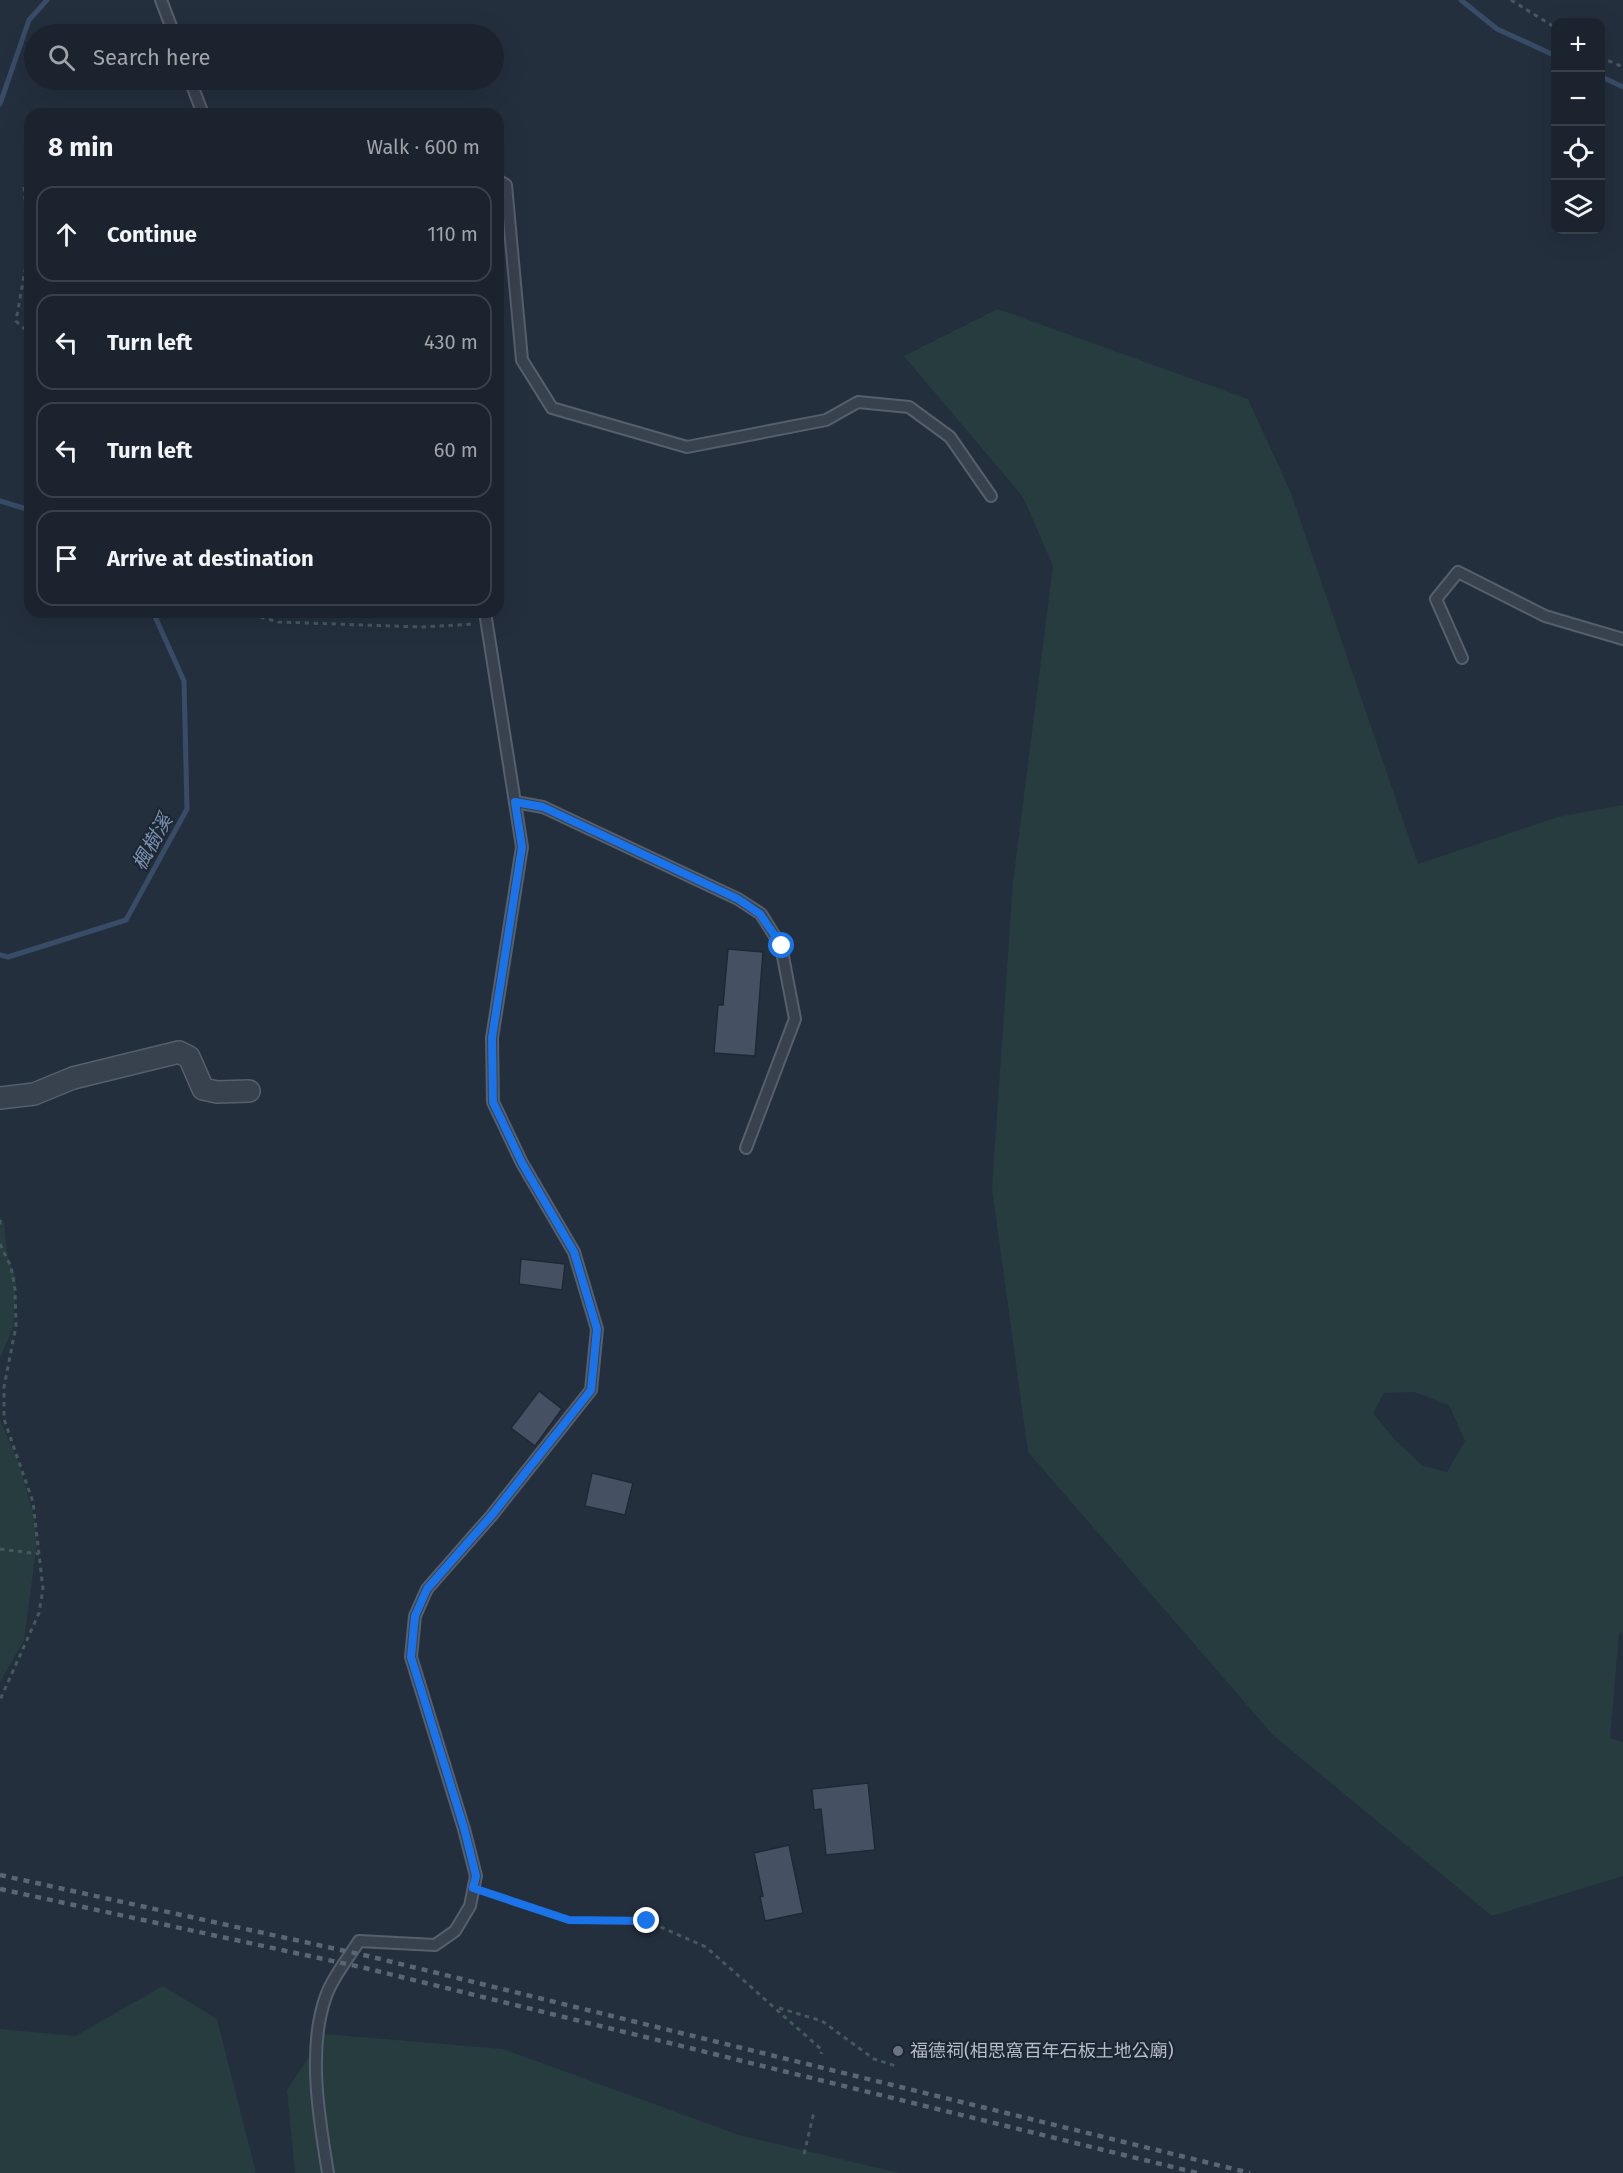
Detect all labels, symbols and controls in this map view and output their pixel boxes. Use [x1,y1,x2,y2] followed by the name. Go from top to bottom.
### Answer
[1551,18,1605,234] map controls
[1551,18,1605,72] button: +
[24,24,504,90] search box
[45,41,78,74] icon: search
[93,44,211,71] text: Search here
[1551,72,1605,126] button: −
[1551,126,1605,180] button: locate
[48,132,114,163] text: 8 min
[366,135,480,159] text: Walk · 600 m
[1551,180,1605,234] button: layers
[50,218,83,251] icon: ahead
[107,221,197,248] text: Continue
[427,222,478,246] text: 110 m
[50,326,83,359] icon: left
[107,329,192,356] text: Turn left
[424,330,478,354] text: 430 m
[50,434,83,467] icon: left
[107,437,192,464] text: Turn left
[434,438,478,462] text: 60 m
[50,542,83,575] icon: arrive
[107,545,314,572] text: Arrive at destination
[127,807,178,874] water label: 楓樹溪
[768,932,794,958] route start
[633,1907,659,1933] route end
[910,2040,1174,2062] place label: 福德祠(相思窩百年石板土地公廟)
[891,2044,905,2058] marker: 福德祠(相思窩百年石板土地公廟)

